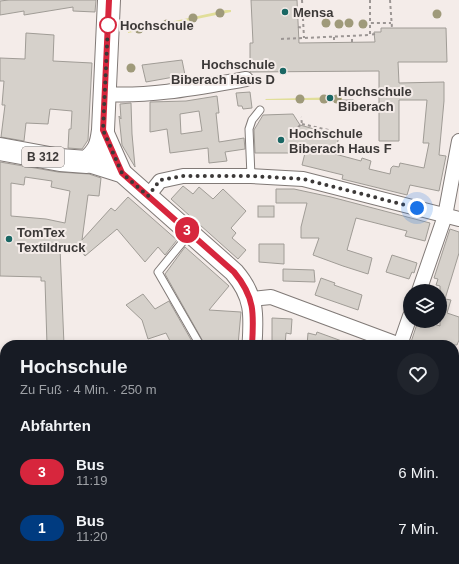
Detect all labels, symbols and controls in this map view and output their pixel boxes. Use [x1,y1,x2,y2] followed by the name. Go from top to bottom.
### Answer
[293,5,334,20] place label: Mensa
[280,7,290,17] marker: Mensa
[99,16,117,34] marker: Hochschule
[120,18,194,33] place label: Hochschule
[171,57,275,87] place label: Hochschule Biberach Haus D
[278,66,288,76] marker: Hochschule Biberach Haus D
[338,84,412,114] place label: Hochschule Biberach
[325,93,335,103] marker: Hochschule Biberach
[289,126,392,156] place label: Hochschule Biberach Haus F
[276,135,286,145] marker: Hochschule Biberach Haus F
[22,147,64,167] road number: B 312
[407,198,427,218] your location
[174,217,200,243] line badge: 3
[183,222,191,238] text: 3
[17,225,86,255] place label: TomTex Textildruck
[4,234,14,244] marker: TomTex Textildruck
[403,284,447,328] map controls
[403,284,447,328] button: layers
[397,353,439,395] button: heart
[20,356,128,377] text: Hochschule
[20,382,157,397] text: Zu Fuß · 4 Min. · 250 m
[20,417,91,434] text: Abfahrten
[76,456,104,473] text: Bus
[38,464,46,480] text: 3
[398,464,439,481] text: 6 Min.
[76,473,108,488] text: 11:19
[76,512,104,529] text: Bus
[38,520,46,536] text: 1
[398,520,439,537] text: 7 Min.
[76,529,108,544] text: 11:20

